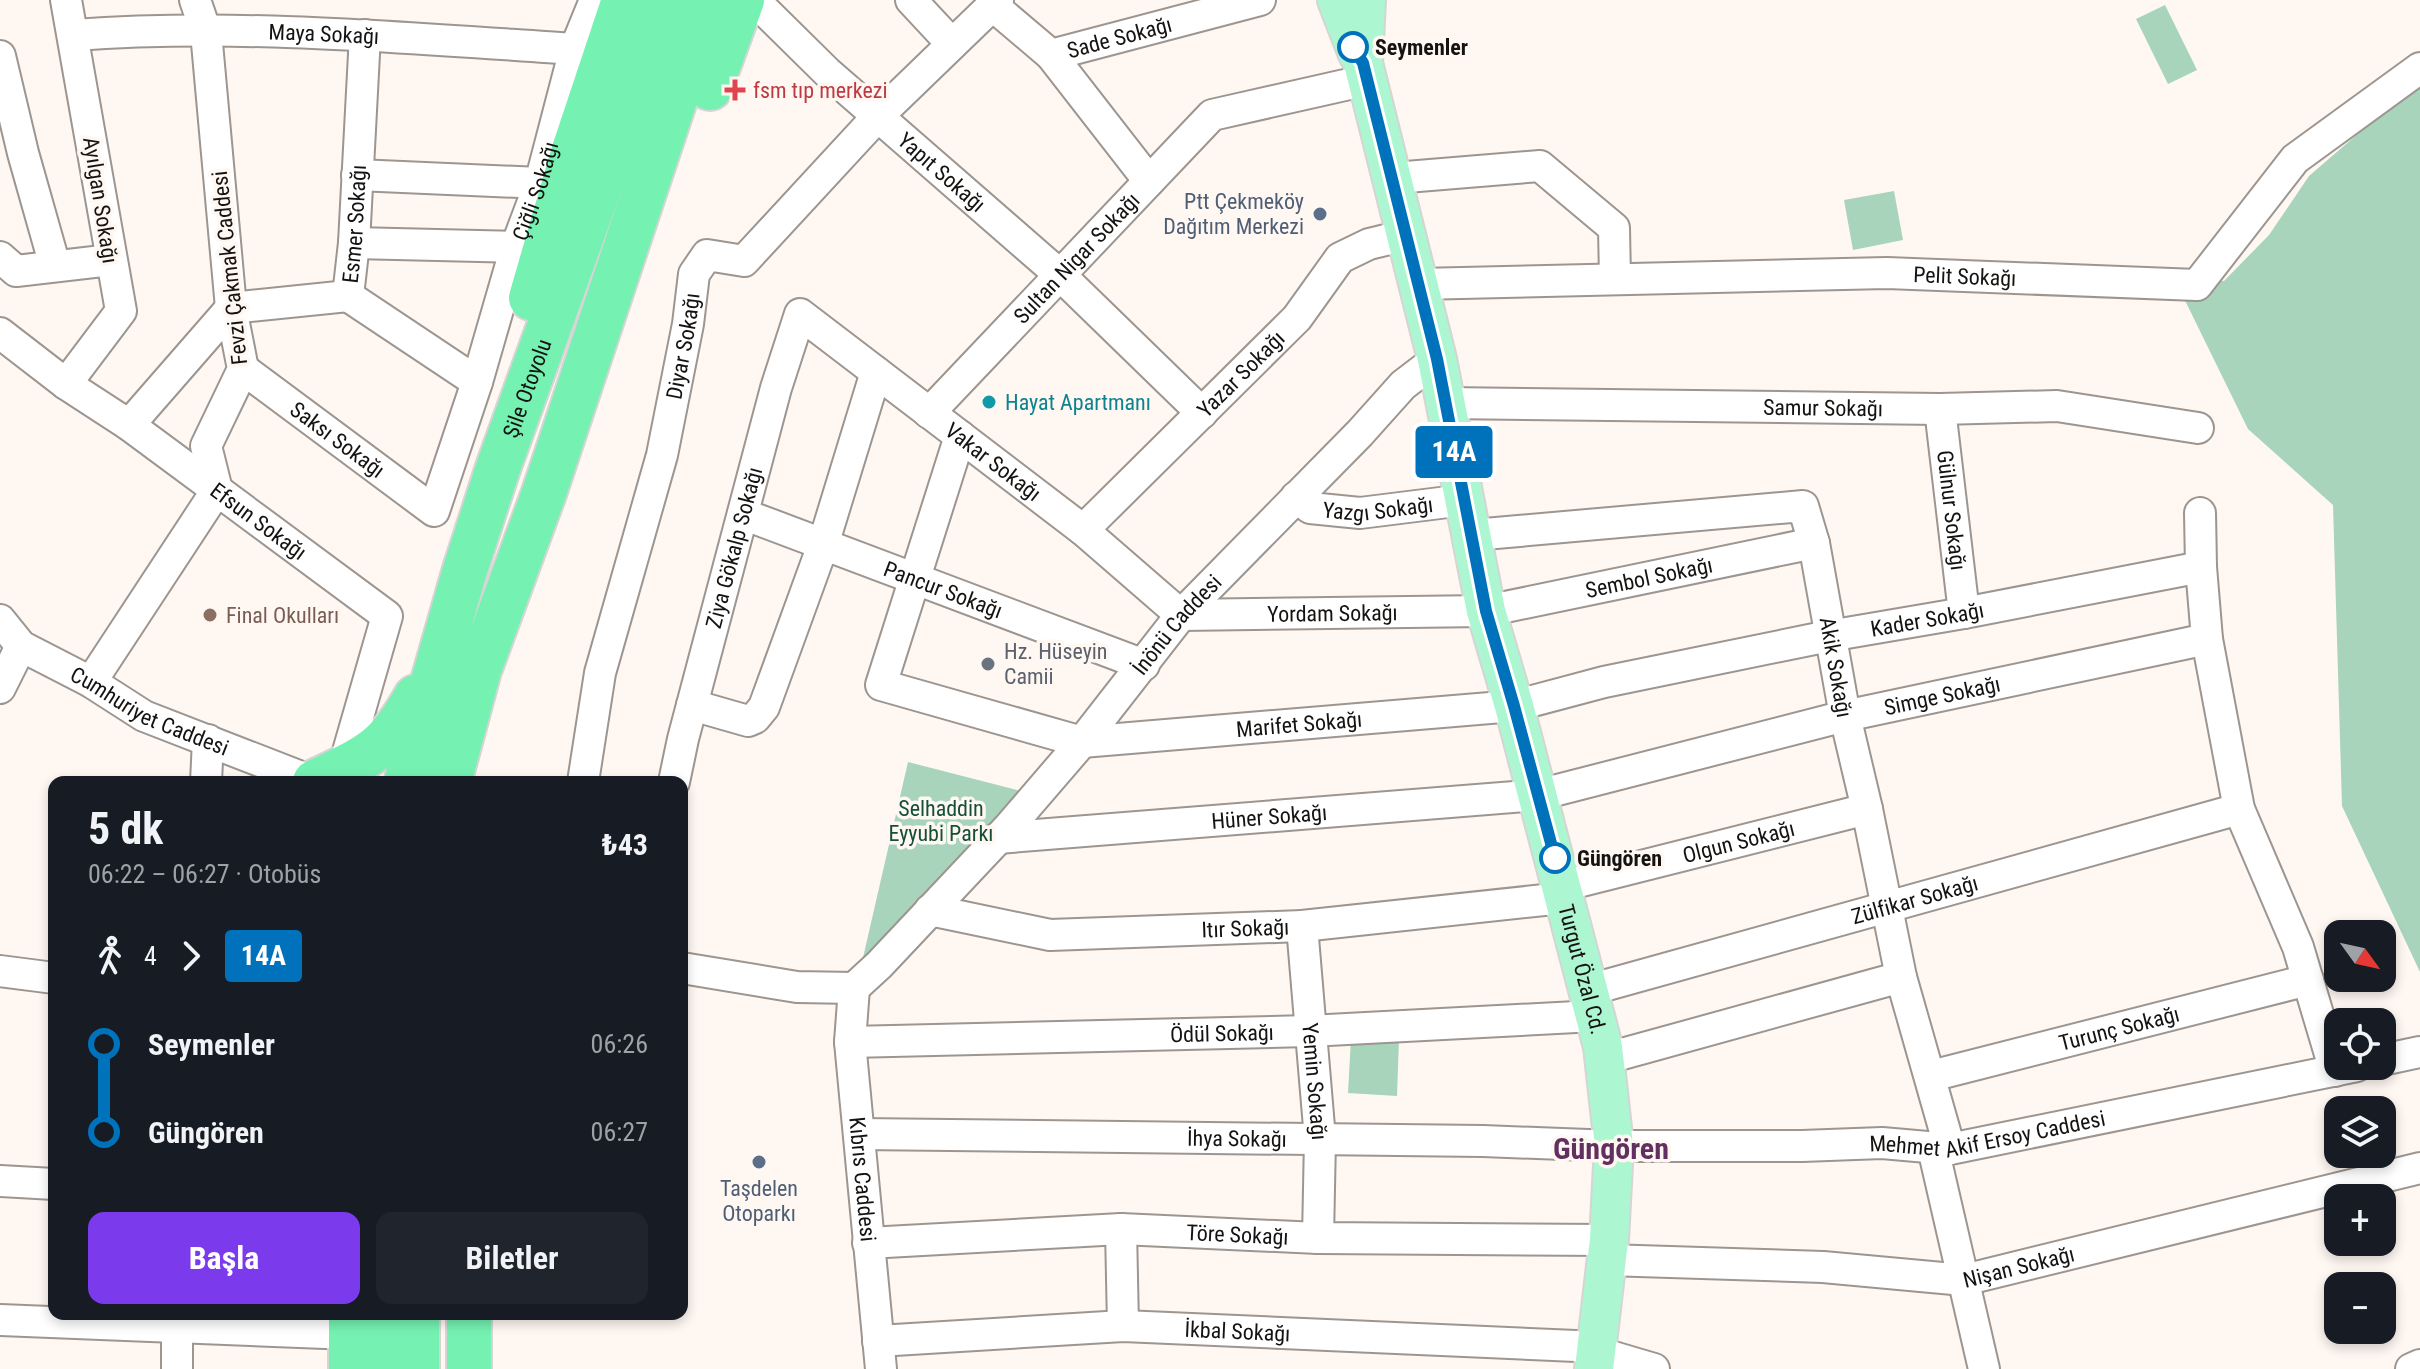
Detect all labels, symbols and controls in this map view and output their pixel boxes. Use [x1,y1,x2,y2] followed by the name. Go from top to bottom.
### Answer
[1064,12,1175,63] street label: Sade Sokağı
[268,19,380,49] street label: Maya Sokağı
[1338,32,1368,62] marker: Seymenler
[1375,35,1468,60] place label: Seymenler
[753,78,888,103] place label: fsm tıp merkezi
[724,79,746,101] marker: fsm tıp merkezi
[893,128,990,217] street label: Yapıt Sokağı
[78,135,123,265] street label: Ayılgan Sokağı
[508,139,563,244] street label: Çiğli Sokağı
[338,164,371,284] street label: Esmer Sokağı
[207,170,252,366] street label: Fevzi Çakmak Caddesi
[1009,188,1145,329] street label: Sultan Nigar Sokağı
[1163,189,1304,239] place label: Ptt Çekmeköy Dağıtım Merkezi
[1311,205,1329,223] marker: Ptt Çekmeköy Dağıtım Merkezi
[1913,262,2017,291] street label: Pelit Sokağı
[661,291,705,402] street label: Diyar Sokağı
[1192,326,1290,423] street label: Yazar Sokağı
[498,336,557,441] street label: Şile Otoyolu
[1005,390,1151,415] place label: Hayat Apartmanı
[980,393,998,411] marker: Hayat Apartmanı
[1763,395,1883,421] street label: Samur Sokağı
[285,397,389,483] street label: Saksı Sokağı
[940,418,1046,506] street label: Vakar Sokağı
[1408,426,1500,478] line badge: 14A
[1431,435,1477,468] text: 14A
[1932,449,1971,572] street label: Gülnur Sokağı
[701,464,768,631] street label: Ziya Gökalp Sokağı
[206,478,311,565] street label: Efsun Sokağı
[1321,492,1434,526] street label: Yazgı Sokağı
[1583,552,1715,603] street label: Sembol Sokağı
[880,556,1006,624] street label: Pancur Sokağı
[1127,570,1227,680] street label: İnönü Caddesi
[1869,597,1986,642] street label: Kader Sokağı
[1267,600,1398,627] street label: Yordam Sokağı
[226,603,339,628] place label: Final Okulları
[201,606,219,624] marker: Final Okulları
[1814,615,1857,719] street label: Akik Sokağı
[1004,639,1108,689] place label: Hz. Hüseyin Camii
[979,655,997,673] marker: Hz. Hüseyin Camii
[66,662,232,761] street label: Cumhuriyet Caddesi
[1882,671,2003,720] street label: Simge Sokağı
[1235,707,1363,742] street label: Marifet Sokağı
[889,796,993,846] park label: Selhaddin Eyyubi Parkı
[1210,800,1328,834] street label: Hüner Sokağı
[88,803,163,855] text: 5 dk
[1680,816,1797,868] street label: Olgun Sokağı
[602,827,648,862] text: ₺43
[1540,843,1570,873] marker: Güngören
[1577,846,1662,871] place label: Güngören
[88,859,321,889] text: 06:22 – 06:27 · Otobüs
[1849,870,1981,929] street label: Zülfikar Sokağı
[1553,902,1611,1037] street label: Turgut Özal Cd.
[1201,914,1290,943] street label: Itır Sokağı
[2324,920,2396,992] north arrow
[2324,920,2396,1344] map controls
[88,934,132,978] icon: walk
[169,934,213,978] icon: forward
[241,939,286,972] text: 14A
[144,941,157,971] text: 4
[2056,1001,2182,1056] street label: Turunç Sokağı
[2324,1008,2396,1080] button: locate
[1170,1020,1274,1047] street label: Ödül Sokağı
[1297,1022,1332,1141] street label: Yemin Sokağı
[148,1027,275,1062] text: Seymenler
[591,1029,648,1059] text: 06:26
[2324,1096,2396,1168] button: layers
[1869,1106,2107,1163] street label: Mehmet Akif Ersoy Caddesi
[148,1115,264,1150] text: Güngören
[844,1116,881,1243] street label: Kıbrıs Caddesi
[591,1117,648,1147] text: 06:27
[1187,1126,1287,1152] street label: İhya Sokağı
[1553,1131,1669,1166] district label: Güngören
[750,1153,768,1171] marker: Taşdelen Otoparkı
[720,1176,798,1226] place label: Taşdelen Otoparkı
[2324,1184,2396,1256] button: +
[88,1212,360,1304] button: Başla
[376,1212,648,1304] button: Biletler
[1186,1220,1289,1250] street label: Töre Sokağı
[1960,1241,2077,1293] street label: Nişan Sokağı
[2324,1272,2396,1344] button: −
[1184,1317,1291,1346] street label: İkbal Sokağı

